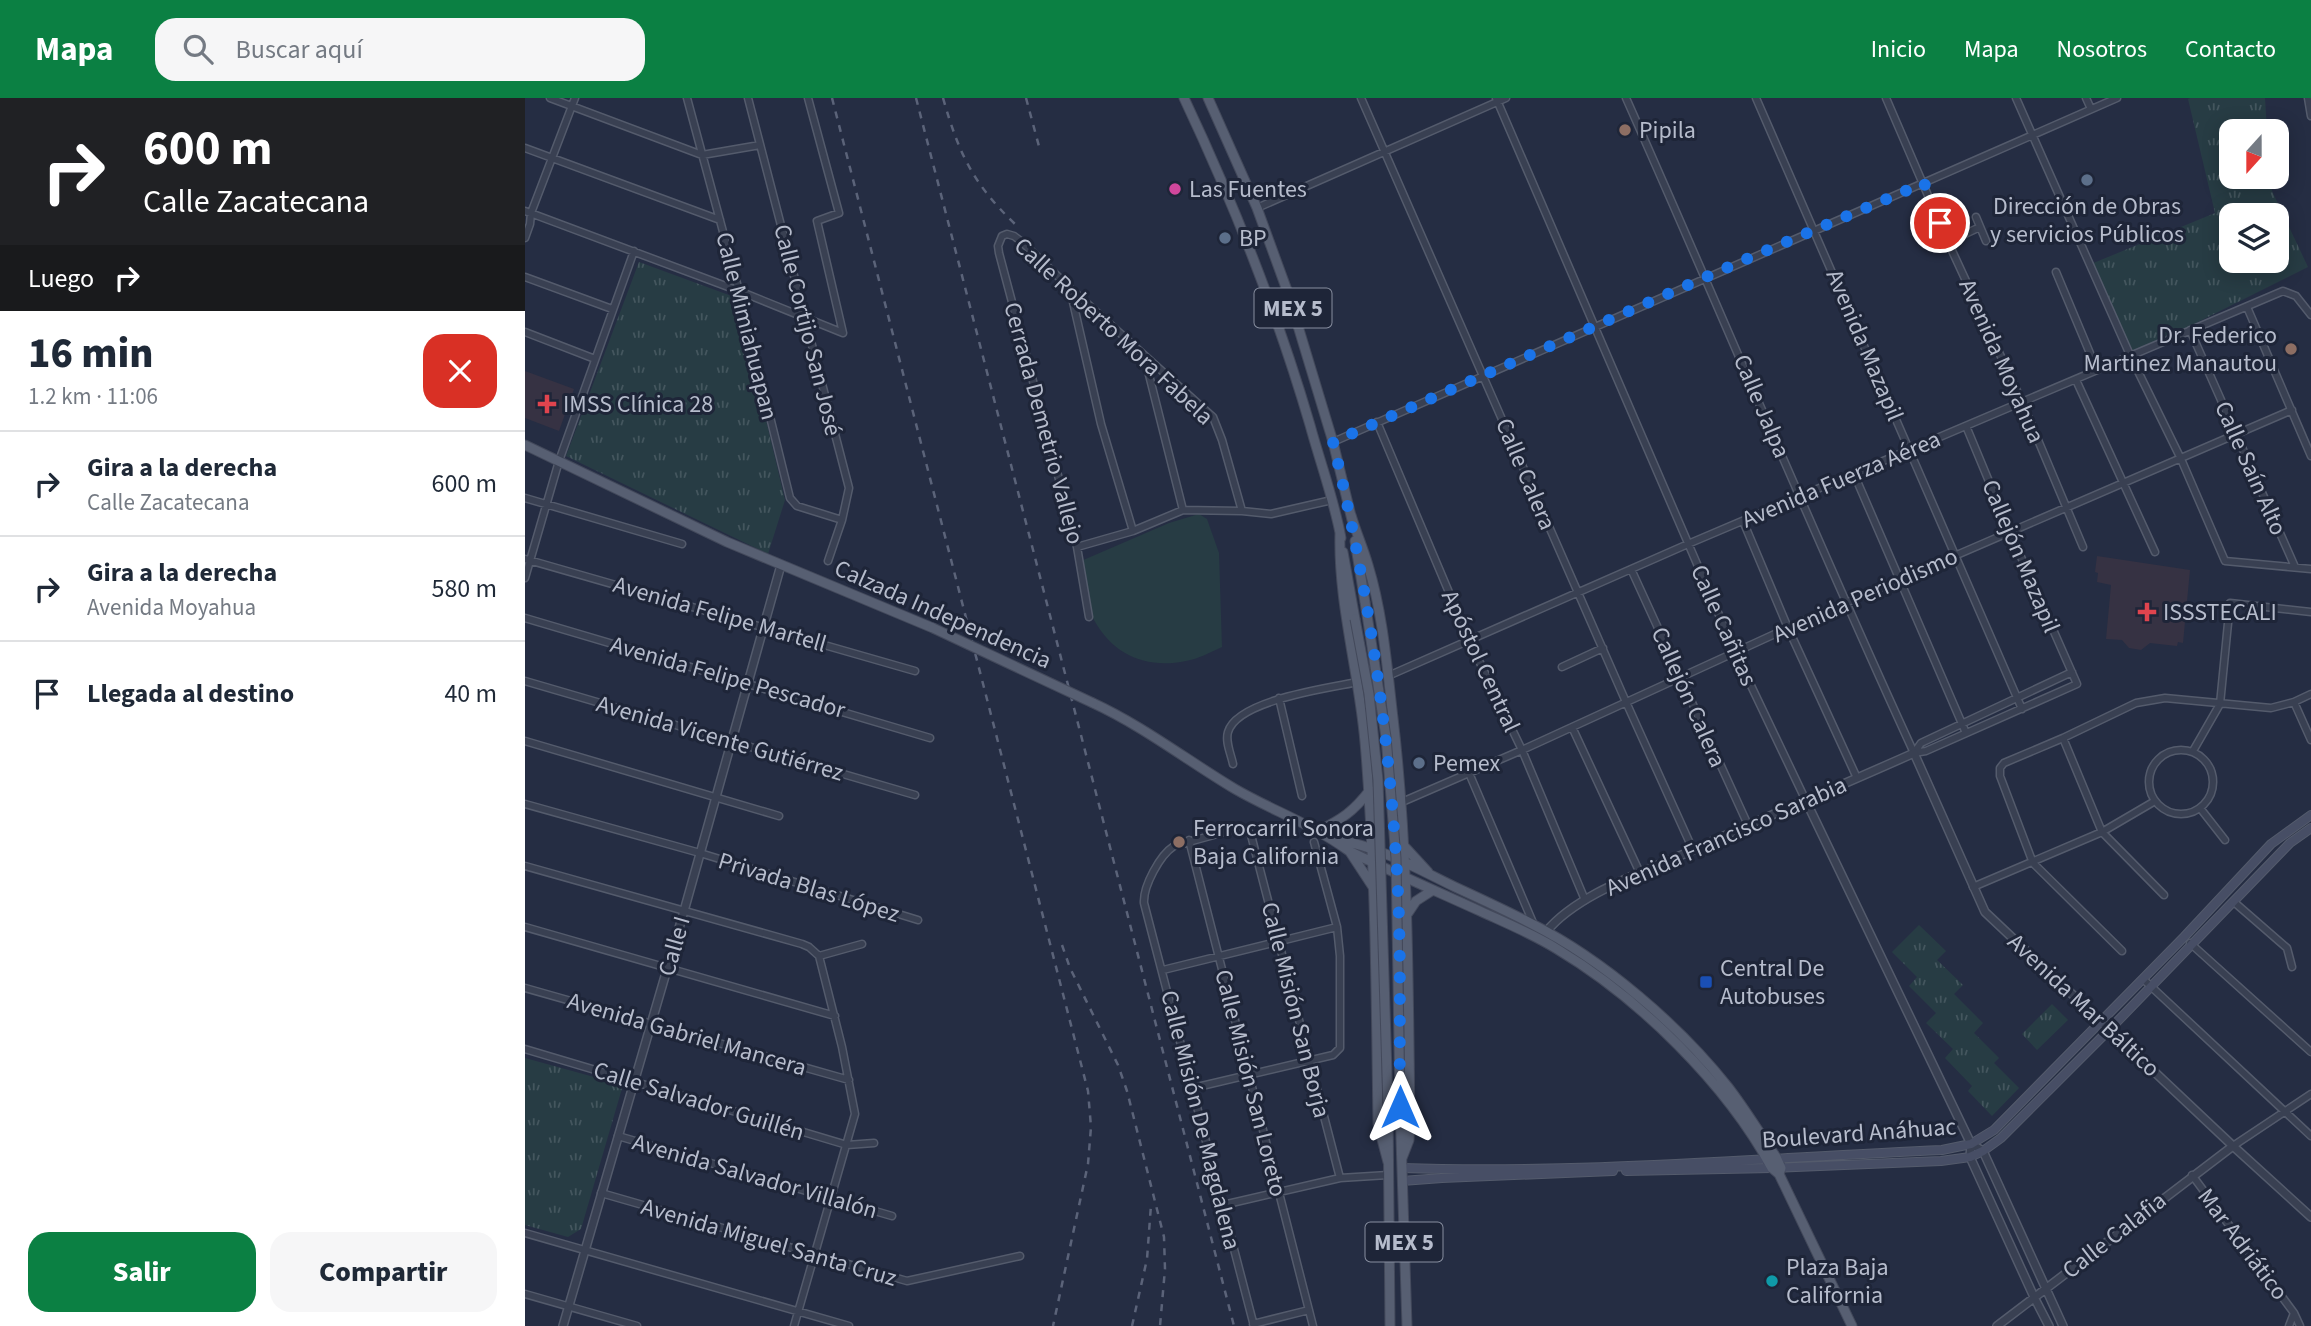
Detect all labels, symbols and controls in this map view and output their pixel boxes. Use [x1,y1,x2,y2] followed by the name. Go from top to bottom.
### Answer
[155,18,645,81] search box
[35,26,113,73] text: Mapa
[179,30,217,68] icon: search
[235,31,363,68] text: Buscar aquí
[1871,32,1926,67] text: Inicio
[1964,32,2019,67] text: Mapa
[2057,32,2147,67] text: Nosotros
[2185,32,2276,67] text: Contacto
[1639,113,1696,148] place label: Pipila
[143,114,272,184] text: 600 m
[2219,119,2289,189] north arrow
[2219,119,2289,273] map controls
[1617,122,1633,138] marker: Pipila
[28,126,119,217] icon: right
[1189,172,1307,207] place label: Las Fuentes
[2079,172,2095,188] marker: Dirección de Obras y servicios Públicos
[143,179,369,225] text: Calle Zacatecana
[1167,181,1183,197] marker: Las Fuentes
[1990,189,2184,252] place label: Dirección de Obras y servicios Públicos
[1910,193,1970,253] pin
[2219,203,2289,273] button: layers
[1921,204,1959,242] icon: arrive
[764,221,851,440] street label: Calle Cortijo San José
[1239,221,1267,256] place label: BP
[706,229,787,424] street label: Calle Mimiahuapan
[1006,229,1221,433] street label: Calle Roberto Mora Fabela
[1217,230,1233,246] marker: BP
[108,259,146,297] icon: right
[28,260,94,297] text: Luego
[1817,264,1912,426] street label: Avenida Mazapil
[1950,273,2053,449] street label: Avenida Moyahua
[1255,288,1331,328] road number: MEX 5
[994,298,1093,548] street label: Cerrada Demetrio Vallejo
[2083,318,2277,381] place label: Dr. Federico Martinez Manautou
[28,324,154,384] text: 16 min
[423,334,497,408] button: close
[2283,341,2299,357] marker: Dr. Federico Martinez Manautou
[1724,349,1799,463] street label: Calle Jalpa
[28,380,158,413] text: 1.2 km · 11:06
[563,387,713,422] place label: IMSS Clínica 28
[537,394,557,414] marker: IMSS Clínica 28
[2205,396,2296,541] street label: Calle Saín Alto
[1486,413,1565,536] street label: Calle Calera
[1736,422,1946,537] street label: Avenida Fuerza Aérea
[87,449,277,486] text: Gira a la derecha
[28,465,66,503] icon: right
[431,465,497,502] text: 600 m
[1972,474,2069,638] street label: Callejón Mazapil
[87,486,250,519] text: Calle Zacatecana
[1767,539,1963,652] street label: Avenida Periodismo
[829,551,1057,678] street label: Calzada Independencia
[87,554,277,591] text: Gira a la derecha
[1681,559,1766,691] street label: Calle Cañitas
[609,567,831,662] street label: Avenida Felipe Martell
[28,570,66,608] icon: right
[431,570,497,607] text: 580 m
[1432,584,1529,738] street label: Apóstol Central
[87,591,256,624] text: Avenida Moyahua
[2163,595,2277,630] place label: ISSSTECALI
[2137,602,2157,622] marker: ISSSTECALI
[1642,621,1735,773] street label: Callejón Calera
[606,627,850,728] street label: Avenida Felipe Pescador
[28,675,66,713] icon: arrive
[87,675,294,712] text: Llegada al destino
[444,675,497,712] text: 40 m
[592,686,848,791] street label: Avenida Vicente Gutiérrez
[1433,746,1501,781] place label: Pemex
[1411,755,1427,771] marker: Pemex
[1600,767,1852,905] street label: Avenida Francisco Sarabia
[1193,811,1374,874] place label: Ferrocarril Sonora Baja California
[1171,834,1187,850] marker: Ferrocarril Sonora Baja California
[714,843,904,932] street label: Privada Blas López
[1252,899,1339,1122] street label: Calle Misión San Borja
[649,912,700,980] street label: Calle I
[1999,925,2168,1086] street label: Avenida Mar Báltico
[1720,951,1825,1014] place label: Central De Autobuses
[1205,966,1296,1200] street label: Calle Misión San Loreto
[1698,974,1714,990] marker: Central De Autobuses
[563,984,811,1085] street label: Avenida Gabriel Mancera
[1151,987,1250,1254] street label: Calle Misión De Magdalena
[589,1053,809,1150] street label: Calle Salvador Guillén
[1363,1070,1437,1144] position arrow
[1761,1109,1957,1158] street label: Boulevard Anáhuac
[628,1125,881,1228] street label: Avenida Salvador Villalón
[2189,1181,2296,1308] street label: Mar Adriático
[2055,1184,2174,1287] street label: Calle Calafia
[637,1189,901,1296] street label: Avenida Miguel Santa Cruz
[1365,1222,1442,1261] road number: MEX 5
[28,1232,256,1312] button: Salir
[270,1232,497,1312] button: Compartir
[1786,1250,1889,1313] place label: Plaza Baja California
[1764,1273,1780,1289] marker: Plaza Baja California

